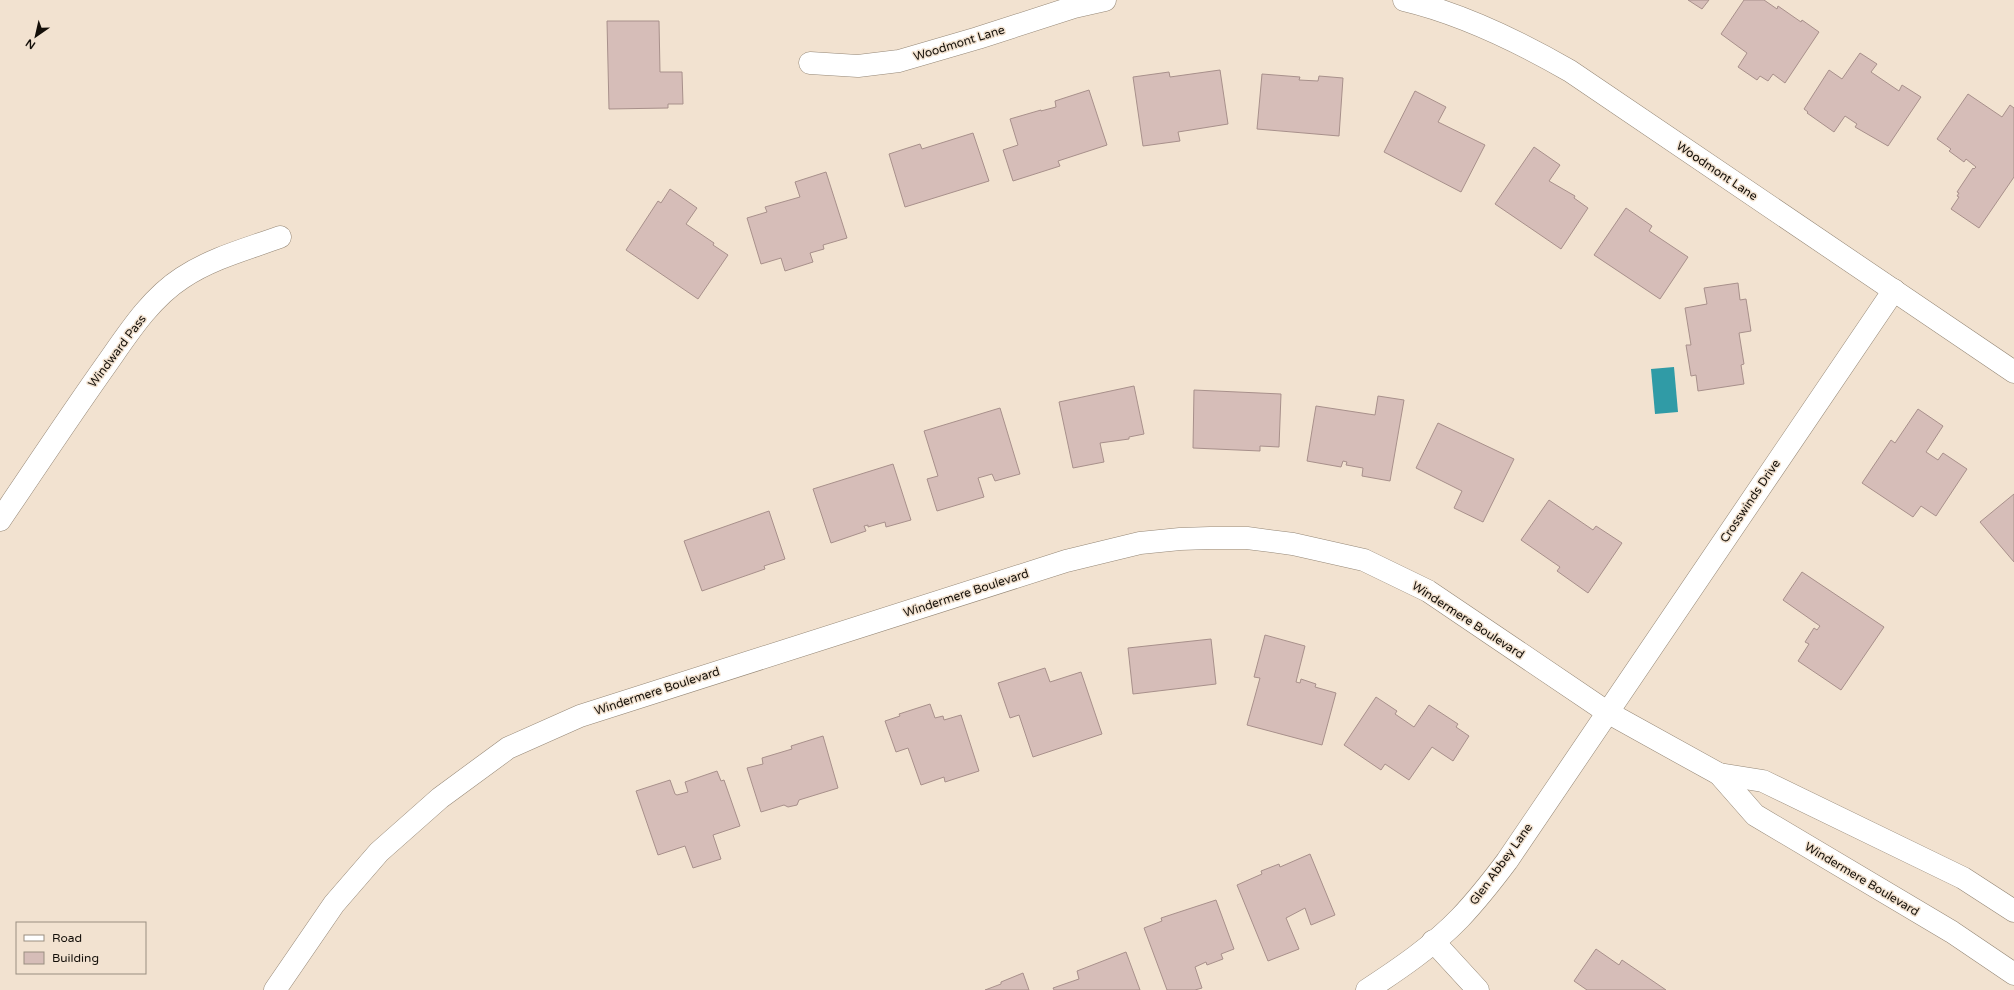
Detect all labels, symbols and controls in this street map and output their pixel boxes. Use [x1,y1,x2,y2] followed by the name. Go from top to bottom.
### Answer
[16,16,56,56] north arrow
[912,22,1007,64] street label: Woodmont Lane
[23,36,38,52] text: N
[1674,139,1760,203] street label: Woodmont Lane
[85,312,149,390] street label: Windward Pass
[1717,457,1783,545] street label: Crosswinds Drive
[902,566,1030,620] street label: Windermere Boulevard
[1409,578,1527,662] street label: Windermere Boulevard
[593,664,721,718] street label: Windermere Boulevard
[1467,820,1535,908] street label: Glen Abbey Lane
[1802,839,1922,919] street label: Windermere Boulevard
[16,922,146,974] legend
[52,931,82,945] text: Road
[52,951,99,965] text: Building

